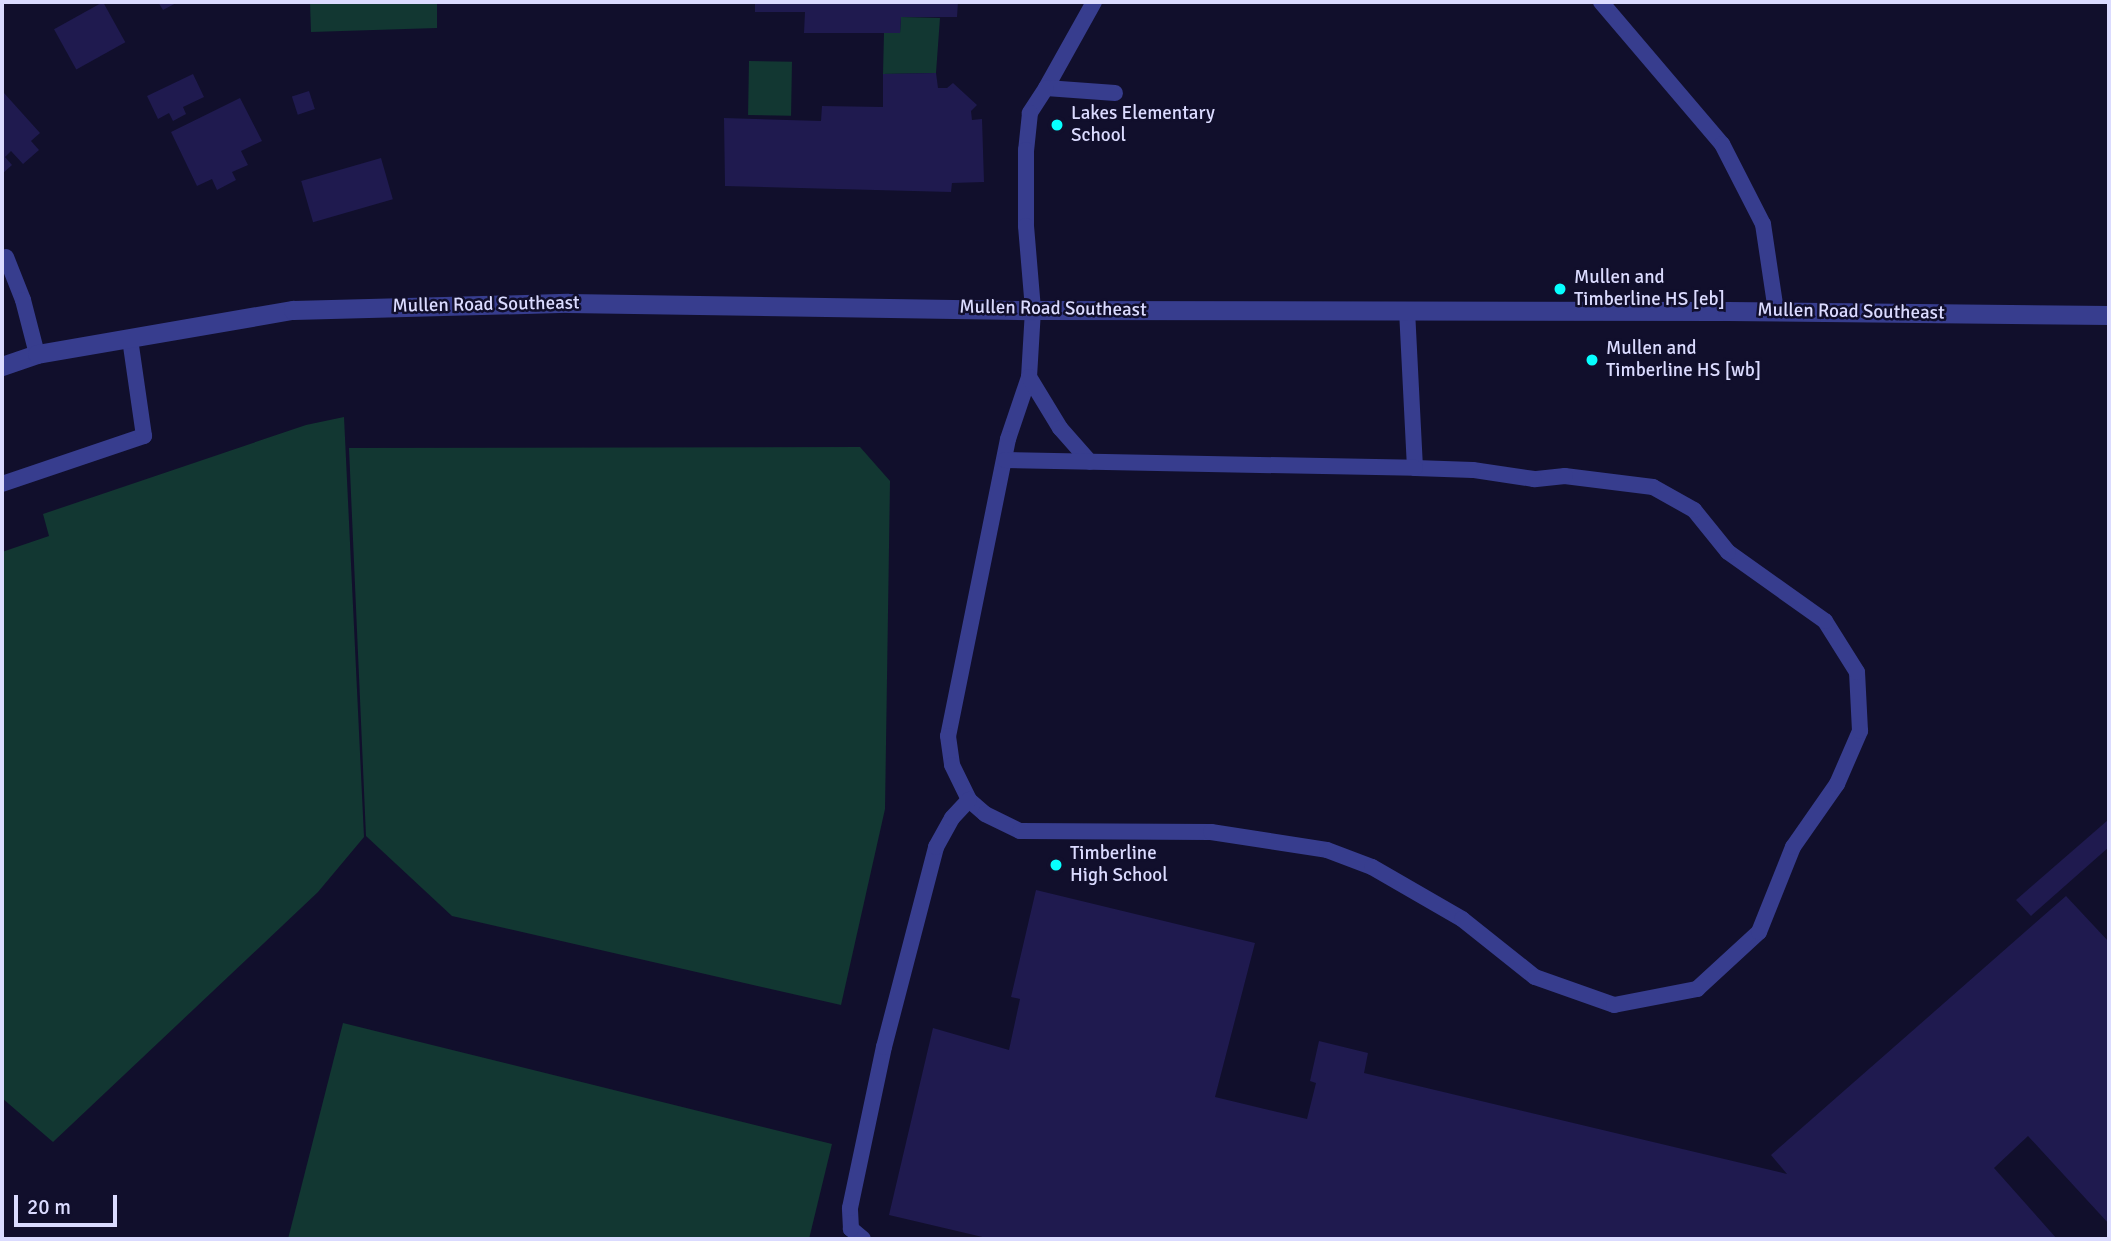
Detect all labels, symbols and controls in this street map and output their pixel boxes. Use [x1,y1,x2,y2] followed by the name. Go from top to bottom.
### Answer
[1071,103,1215,147] place label: Lakes Elementary School
[1049,117,1065,133] marker: Lakes Elementary School
[1574,267,1725,311] place label: Mullen and Timberline HS [eb]
[1552,281,1568,297] marker: Mullen and Timberline HS [eb]
[392,292,580,318] street label: Mullen Road Southeast
[959,296,1147,322] street label: Mullen Road Southeast
[1757,299,1945,325] street label: Mullen Road Southeast
[1606,338,1761,382] place label: Mullen and Timberline HS [wb]
[1584,352,1600,368] marker: Mullen and Timberline HS [wb]
[1070,843,1168,887] place label: Timberline High School
[1048,857,1064,873] marker: Timberline High School
[18,1182,121,1226] scale bar
[27,1194,71,1220] text: 20 m

